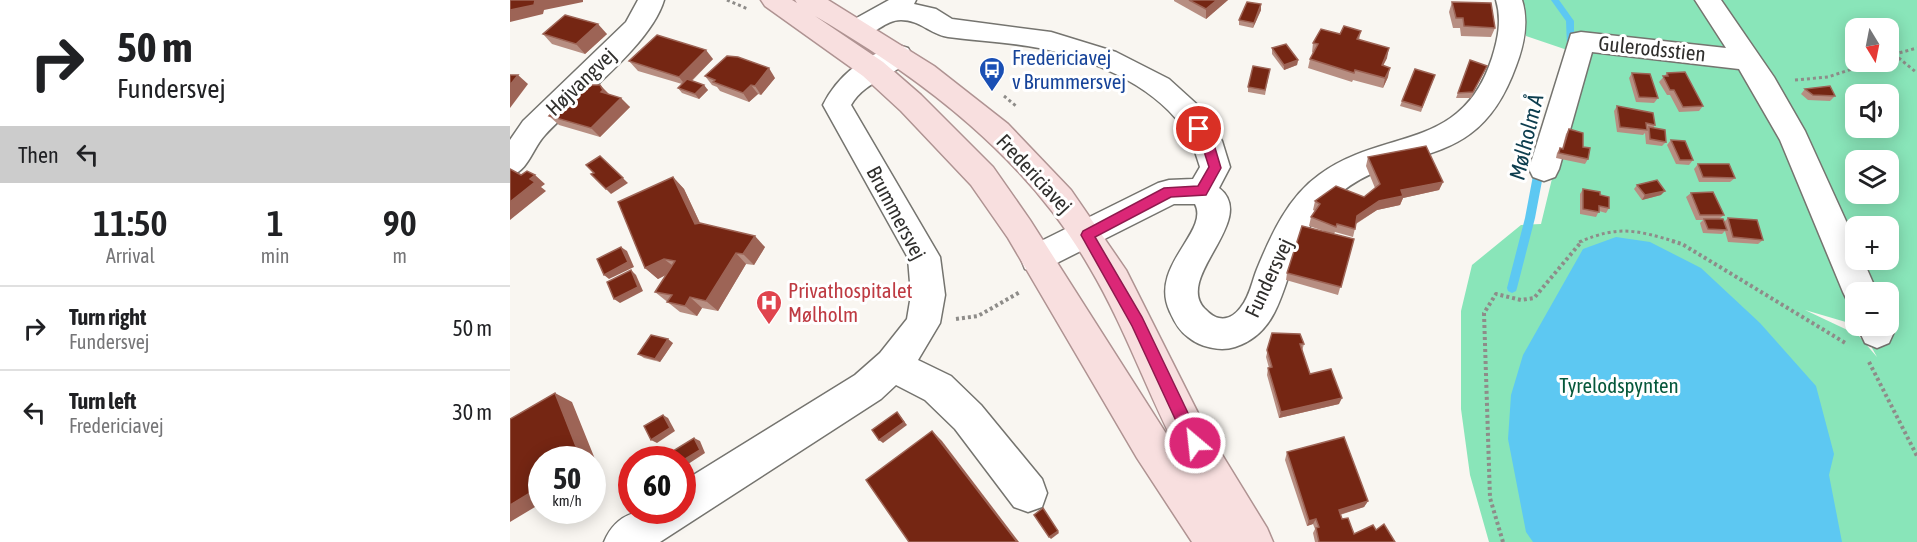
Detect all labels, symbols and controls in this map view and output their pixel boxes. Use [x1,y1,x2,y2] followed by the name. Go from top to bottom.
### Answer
[1845,18,1899,72] north arrow
[1845,18,1899,336] map controls
[117,23,192,71] text: 50 m
[18,24,96,102] icon: right
[1597,30,1707,66] street label: Gulerodsstien
[541,42,620,120] street label: Højvangvej
[1012,45,1126,93] place label: Fredericiavej v Brummersvej
[977,55,1007,93] bus stop icon: Fredericiavej v Brummersvej
[117,73,226,104] text: Fundersvej
[1845,84,1899,138] button: sound
[1504,91,1549,182] water label: Mølholm Å
[1173,103,1224,154] pin
[1182,112,1215,145] icon: arrive
[992,129,1077,218] street label: Fredericiavej
[71,138,104,171] icon: left
[18,142,59,168] text: Then
[1845,150,1899,204] button: layers
[862,162,932,263] street label: Brummersvej
[93,202,167,244] text: 11:50
[267,202,284,244] text: 1
[383,202,417,244] text: 90
[1845,216,1899,270] button: +
[1239,234,1297,321] street label: Fundersvej
[106,244,155,267] text: Arrival
[261,244,289,267] text: min
[393,244,407,267] text: m
[788,278,913,326] place label: Privathospitalet Mølholm
[1845,282,1899,336] button: −
[754,288,784,326] hospital icon: Privathospitalet Mølholm
[69,304,146,330] text: Turn right
[18,312,51,345] icon: right
[452,315,492,341] text: 50 m
[69,330,149,353] text: Fundersvej
[1559,373,1679,397] park label: Tyrelodspynten
[69,388,136,414] text: Turn left
[18,396,51,429] icon: left
[452,399,492,425] text: 30 m
[1163,411,1227,475] position arrow
[69,414,164,437] text: Fredericiavej
[618,446,696,524] speed limit sign: 60
[553,461,581,495] text: 50
[552,492,582,509] text: km/h

